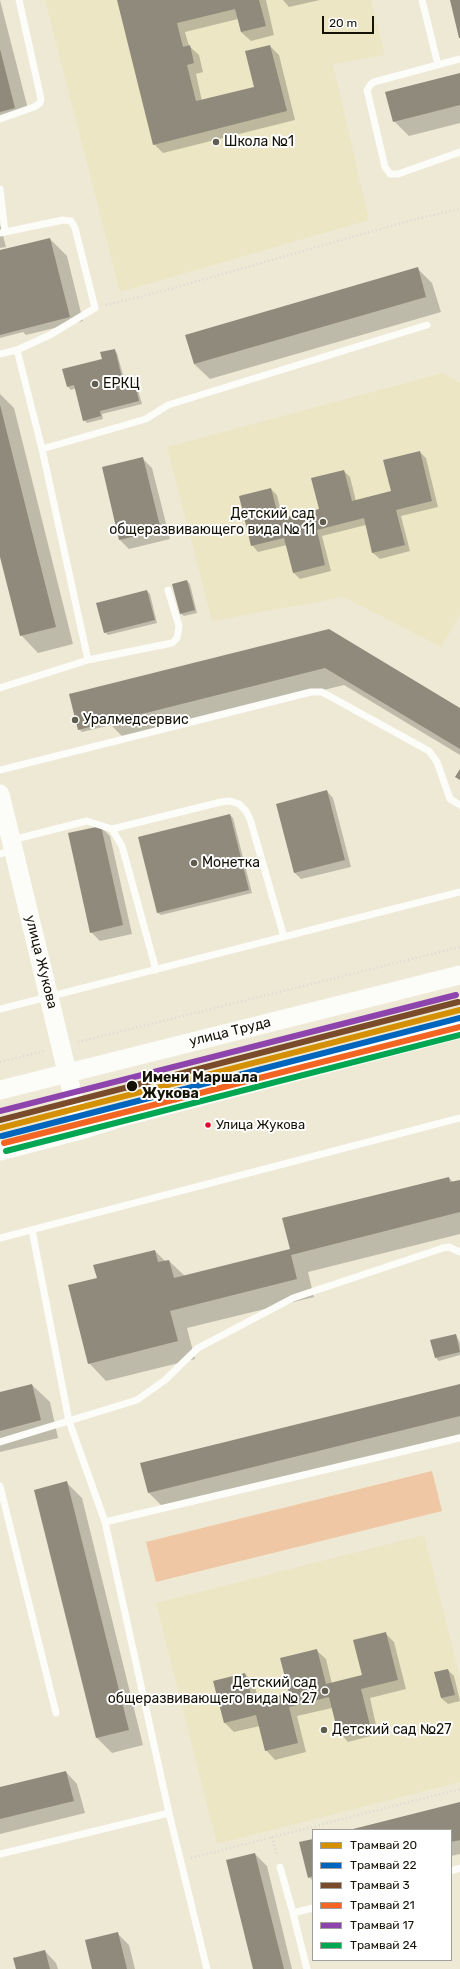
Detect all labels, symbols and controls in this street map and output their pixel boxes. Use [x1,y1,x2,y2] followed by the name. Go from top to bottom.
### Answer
[324,8,376,34] scale bar
[329,16,357,30] text: 20 m
[224,134,294,150] place label: Школа №1
[211,137,221,147] marker: Школа №1
[103,376,140,392] place label: ЕРКЦ
[90,379,100,389] marker: ЕРКЦ
[109,506,315,538] place label: Детский сад общеразвивающего вида № 11
[318,517,328,527] marker: Детский сад общеразвивающего вида № 11
[83,712,189,728] place label: Уралмедсервис
[70,715,80,725] marker: Уралмедсервис
[202,855,260,871] place label: Монетка
[189,858,199,868] marker: Монетка
[21,913,61,1011] street label: улица Жукова
[187,1014,273,1050] street label: улица Труда
[142,1070,258,1102] place label: Имени Маршала Жукова
[125,1079,139,1093] marker: Имени Маршала Жукова
[216,1117,305,1133] place label: Улица Жукова
[203,1120,213,1130] marker: Улица Жукова
[108,1675,317,1708] place label: Детский сад общеразвивающего вида № 27
[320,1686,330,1696] marker: Детский сад общеразвивающего вида № 27
[332,1722,452,1738] place label: Детский сад №27
[319,1725,329,1735] marker: Детский сад №27
[312,1829,452,1961] legend
[350,1838,417,1852] text: Трамвай 20
[350,1858,417,1872] text: Трамвай 22
[350,1878,410,1892] text: Трамвай 3
[350,1898,415,1912] text: Трамвай 21
[350,1918,414,1932] text: Трамвай 17
[350,1938,417,1952] text: Трамвай 24

